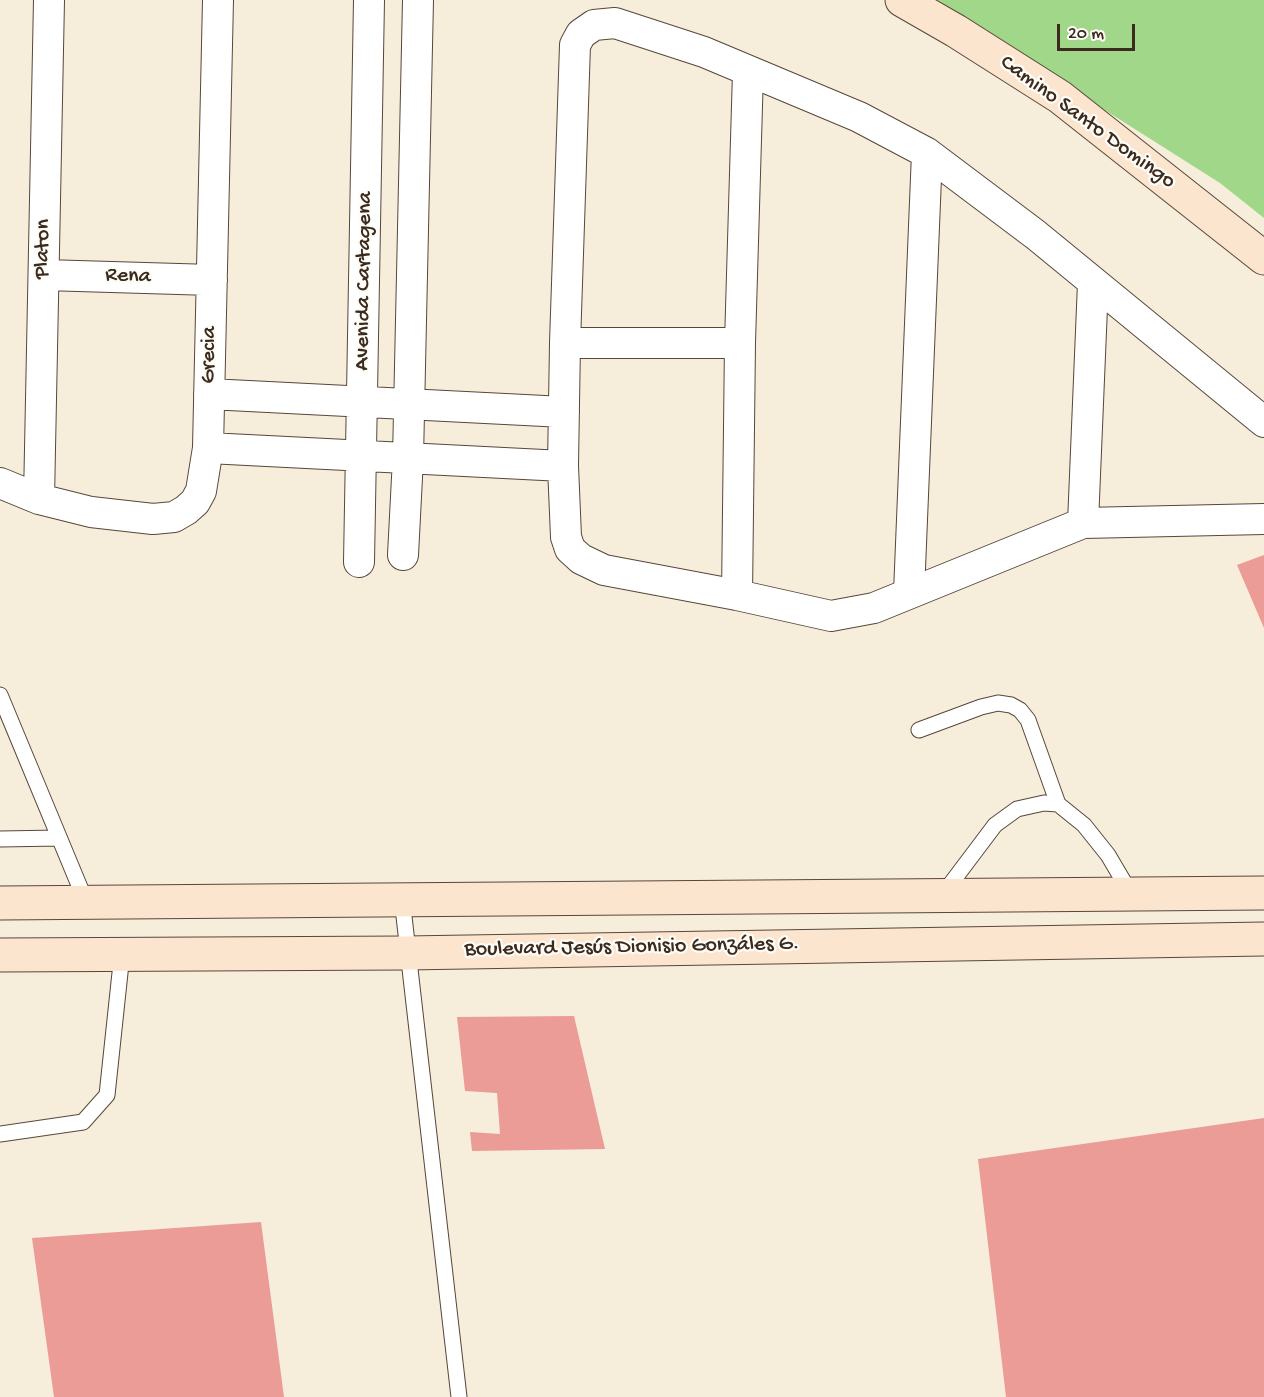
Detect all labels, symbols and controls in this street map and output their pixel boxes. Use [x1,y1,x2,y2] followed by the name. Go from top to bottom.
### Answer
[1060,12,1138,50] scale bar
[1068,24,1104,45] text: 20 m
[994,50,1180,196] street label: Camino Santo Domingo
[350,191,380,371] street label: Avenida Cartagena
[30,219,58,279] street label: Platon
[105,263,151,291] street label: Rena
[196,326,224,384] street label: Grecia
[464,932,800,964] street label: Boulevard Jesús Dionisio Gonzáles G.

